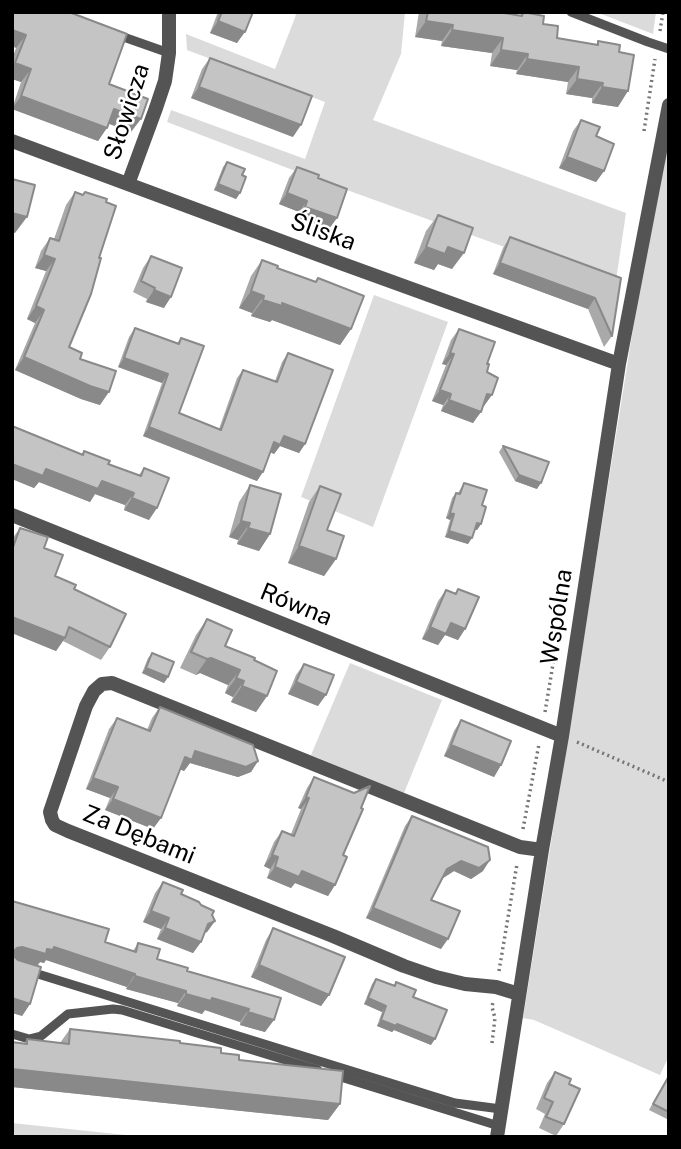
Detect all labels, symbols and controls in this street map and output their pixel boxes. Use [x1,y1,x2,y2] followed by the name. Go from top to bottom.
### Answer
[98,60,156,164] street label: Słowicza
[286,207,360,257] street label: Śliska
[535,567,579,667] street label: Wspólna
[256,578,336,632] street label: Równa
[78,799,200,871] street label: Za Dębami

